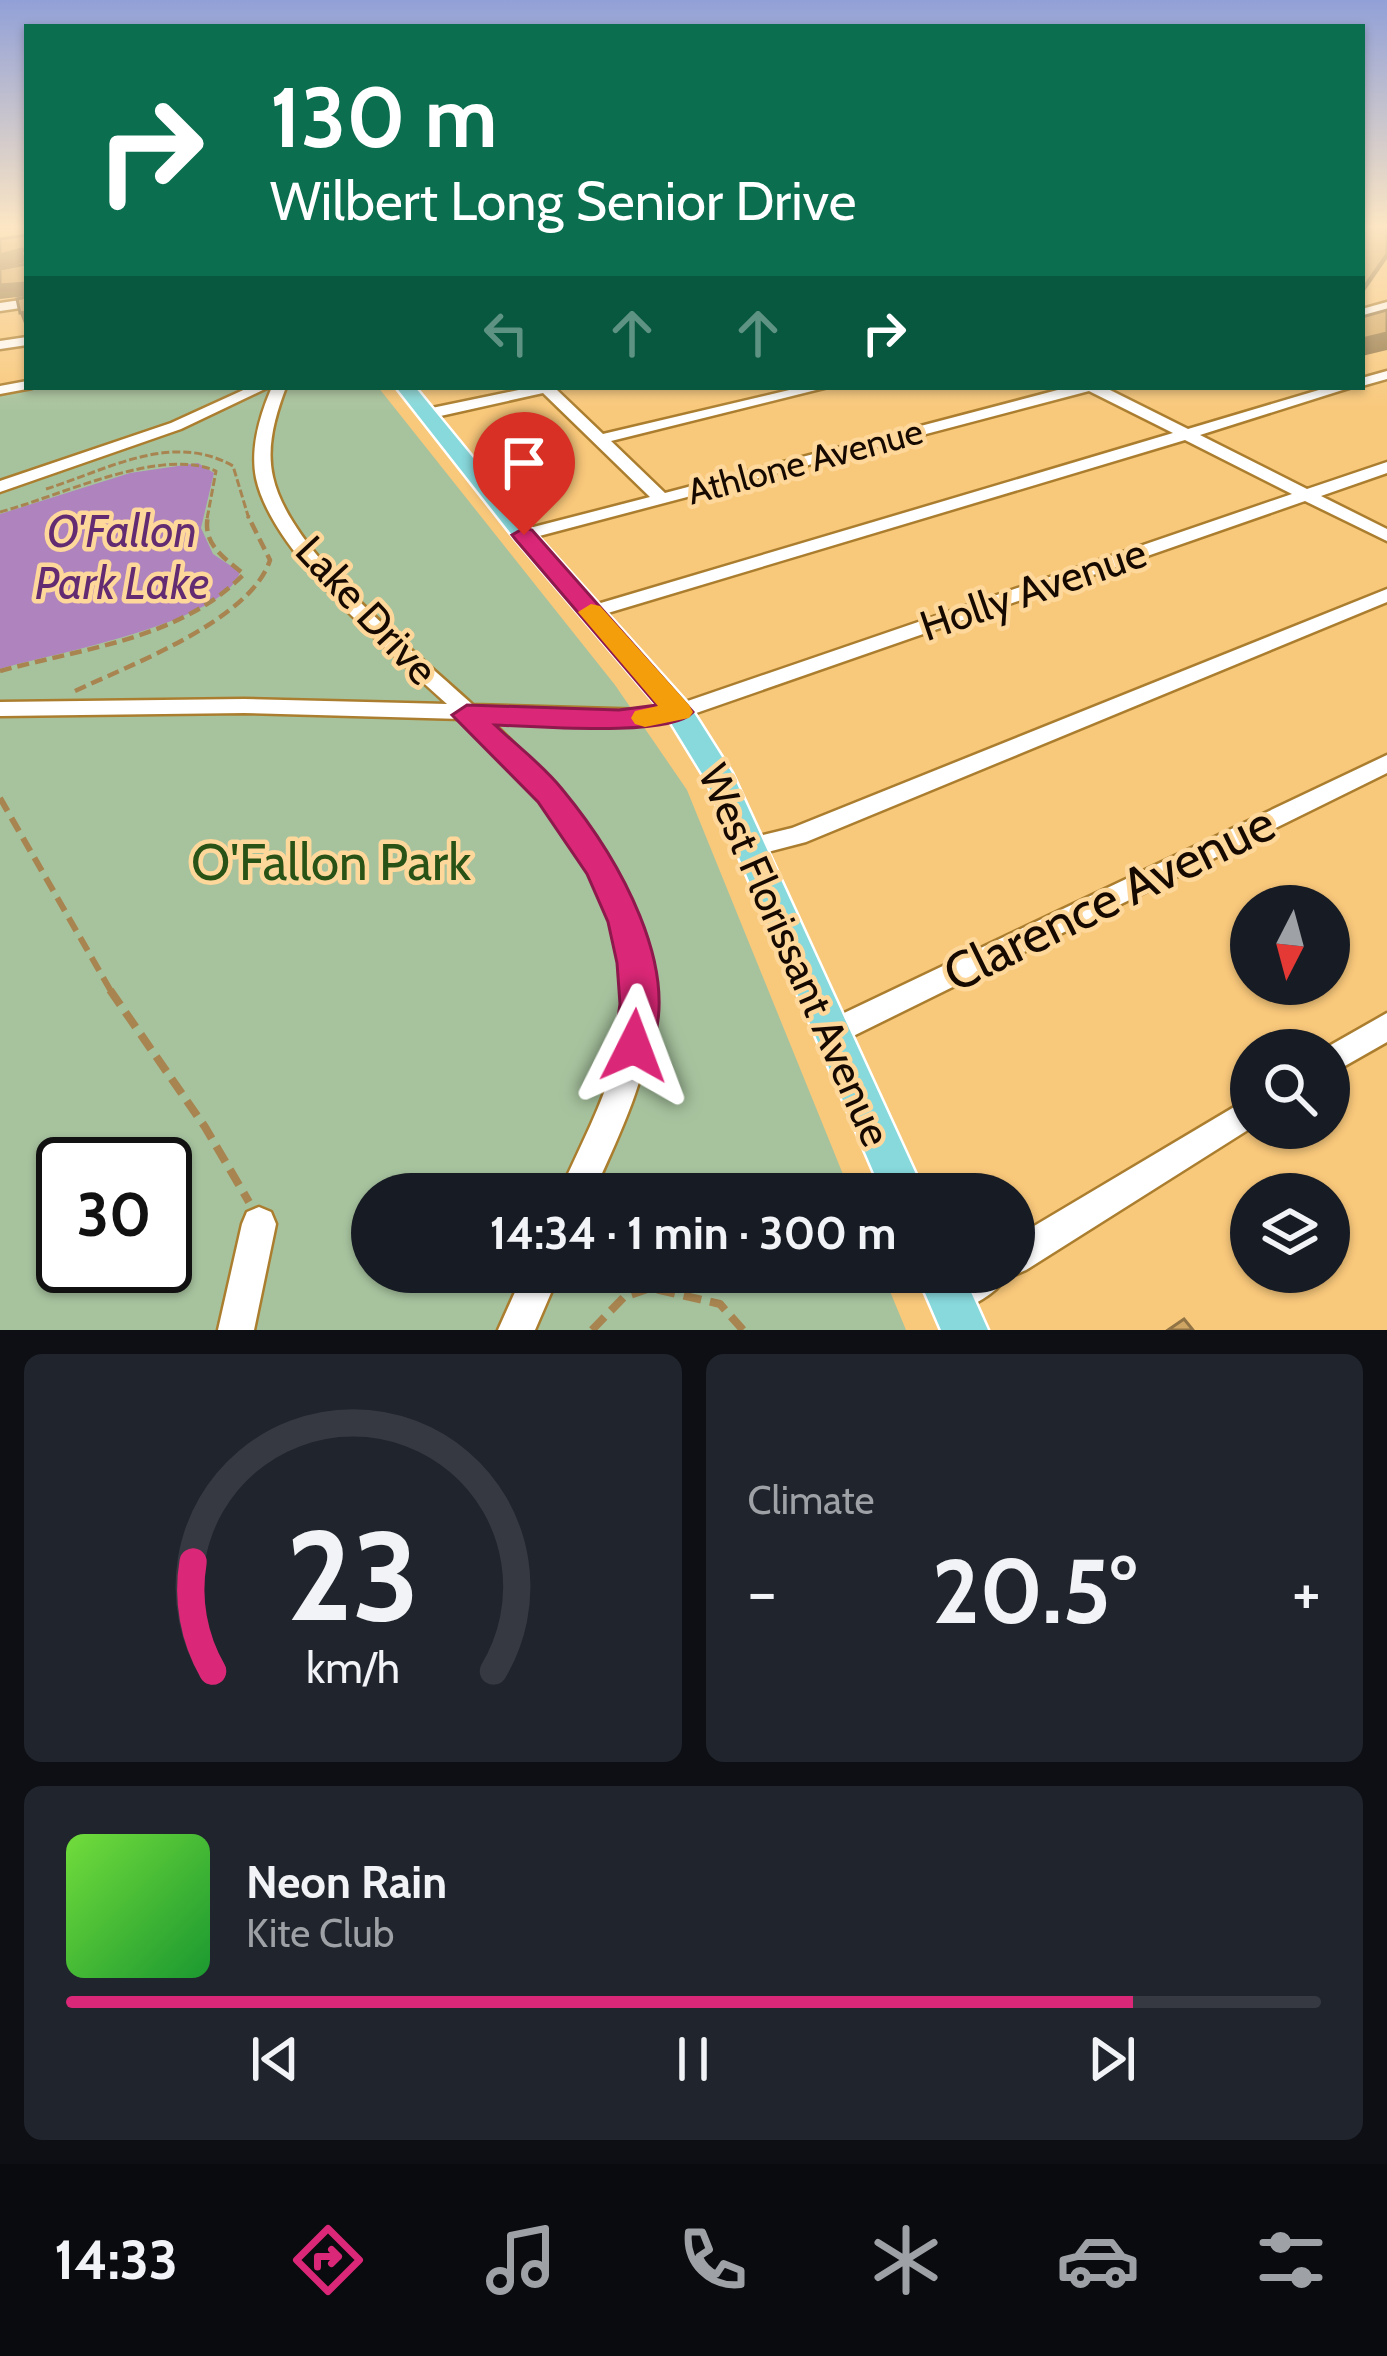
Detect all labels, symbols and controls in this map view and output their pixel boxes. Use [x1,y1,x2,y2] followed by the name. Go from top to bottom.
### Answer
[270,66,497,168] text: 130 m
[72,72,228,228] icon: right
[270,168,856,234] text: Wilbert Long Senior Drive
[473,300,539,366] icon: left
[599,300,665,366] icon: ahead
[725,300,791,366] icon: ahead
[851,300,917,366] icon: right
[683,408,927,514] street label: Athlone Avenue
[473,412,575,535] pin
[491,430,557,496] icon: arrive
[35,504,209,610] water label: O'Fallon Park Lake
[285,525,449,695] street label: Lake Drive
[913,526,1153,652] street label: Holly Avenue
[687,756,903,1154] street label: West Florissant Avenue
[934,791,1284,1005] street label: Clarence Avenue
[191,831,471,893] park label: O'Fallon Park
[1230,885,1350,1005] north arrow
[1230,885,1350,1293] map controls
[571,983,697,1109] position arrow
[1230,1029,1350,1149] button: search
[36,1137,192,1293] speed limit sign: 30
[1230,1173,1350,1293] button: layers
[490,1206,896,1260] text: 14:34 · 1 min · 300 m
[748,1476,874,1524] text: Climate
[286,1500,419,1651] text: 23
[932,1536,1136,1646] text: 20.5°
[748,1551,777,1632] text: −
[1292,1551,1321,1632] text: +
[306,1642,400,1694] text: km/h
[246,1855,447,1909] text: Neon Rain
[246,1909,394,1957] text: Kite Club
[242,2026,308,2092] icon: previous
[660,2026,726,2092] icon: pause
[1079,2026,1145,2092] icon: next
[286,2218,370,2302] icon: directions
[479,2218,563,2302] icon: music
[671,2218,755,2302] icon: phone
[864,2218,948,2302] icon: climate
[1056,2218,1140,2302] icon: car
[1249,2218,1333,2302] icon: filters
[54,2227,178,2293] text: 14:33

